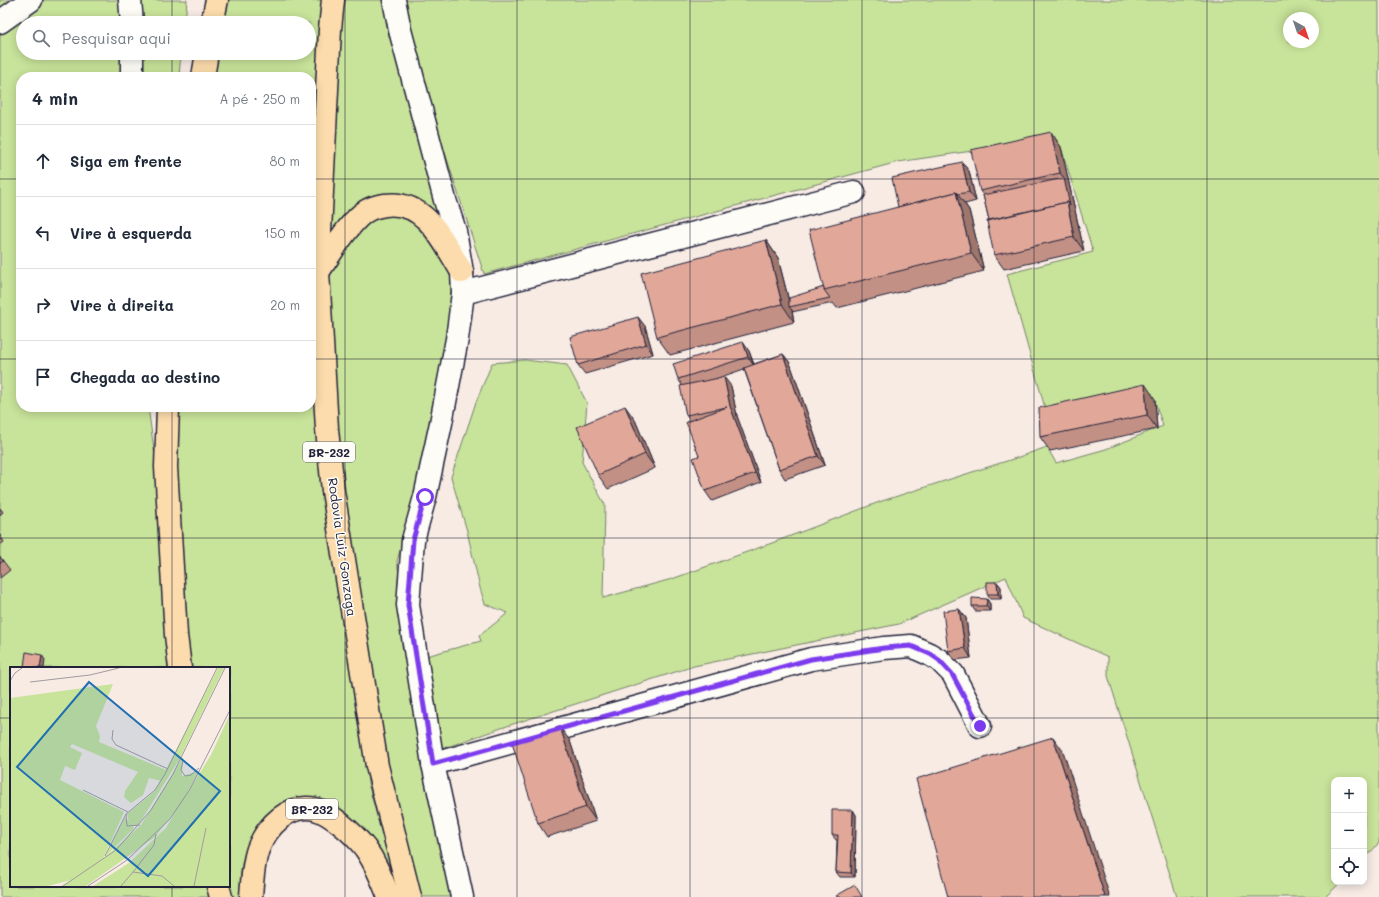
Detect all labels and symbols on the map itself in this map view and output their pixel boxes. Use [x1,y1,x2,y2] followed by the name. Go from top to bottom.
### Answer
[1283,12,1319,48] north arrow
[303,442,355,462] road number: BR-232
[325,477,361,617] street label: Rodovia Luiz Gonzaga
[416,488,434,506] route start
[10,667,230,887] inset map
[971,717,989,735] route end
[286,799,338,819] road number: BR-232

